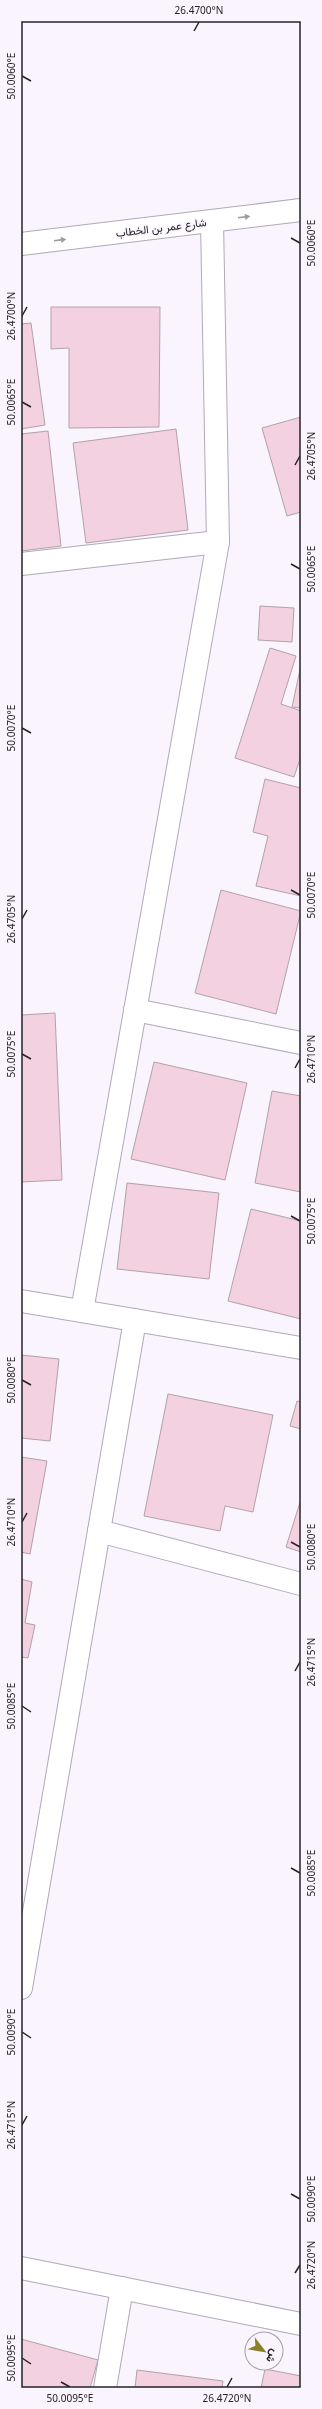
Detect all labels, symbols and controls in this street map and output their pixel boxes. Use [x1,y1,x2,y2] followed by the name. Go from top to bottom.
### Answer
[175,3,223,17] text: 26.4700°N
[4,53,18,99] text: 50.0060°E
[115,214,208,241] street label: شارع عمر بن الخطاب
[238,214,250,220] one-way arrow
[304,220,318,266] text: 50.0060°E
[54,236,66,243] one-way arrow
[4,292,18,340] text: 26.4700°N
[4,379,18,425] text: 50.0065°E
[304,432,318,480] text: 26.4705°N
[304,546,318,592] text: 50.0065°E
[4,705,18,751] text: 50.0070°E
[304,872,318,918] text: 50.0070°E
[4,895,18,943] text: 26.4705°N
[4,1031,18,1077] text: 50.0075°E
[304,1035,318,1083] text: 26.4710°N
[304,1198,318,1244] text: 50.0075°E
[4,1357,18,1403] text: 50.0080°E
[4,1498,18,1546] text: 26.4710°N
[304,1524,318,1570] text: 50.0080°E
[304,1638,318,1686] text: 26.4715°N
[4,1683,18,1729] text: 50.0085°E
[304,1850,318,1896] text: 50.0085°E
[4,2009,18,2055] text: 50.0090°E
[4,2101,18,2149] text: 26.4715°N
[304,2176,318,2222] text: 50.0090°E
[304,2241,318,2289] text: 26.4720°N
[244,2331,284,2371] north arrow
[4,2335,18,2381] text: 50.0095°E
[263,2347,283,2366] text: ش
[47,2391,93,2405] text: 50.0095°E
[203,2391,251,2405] text: 26.4720°N

